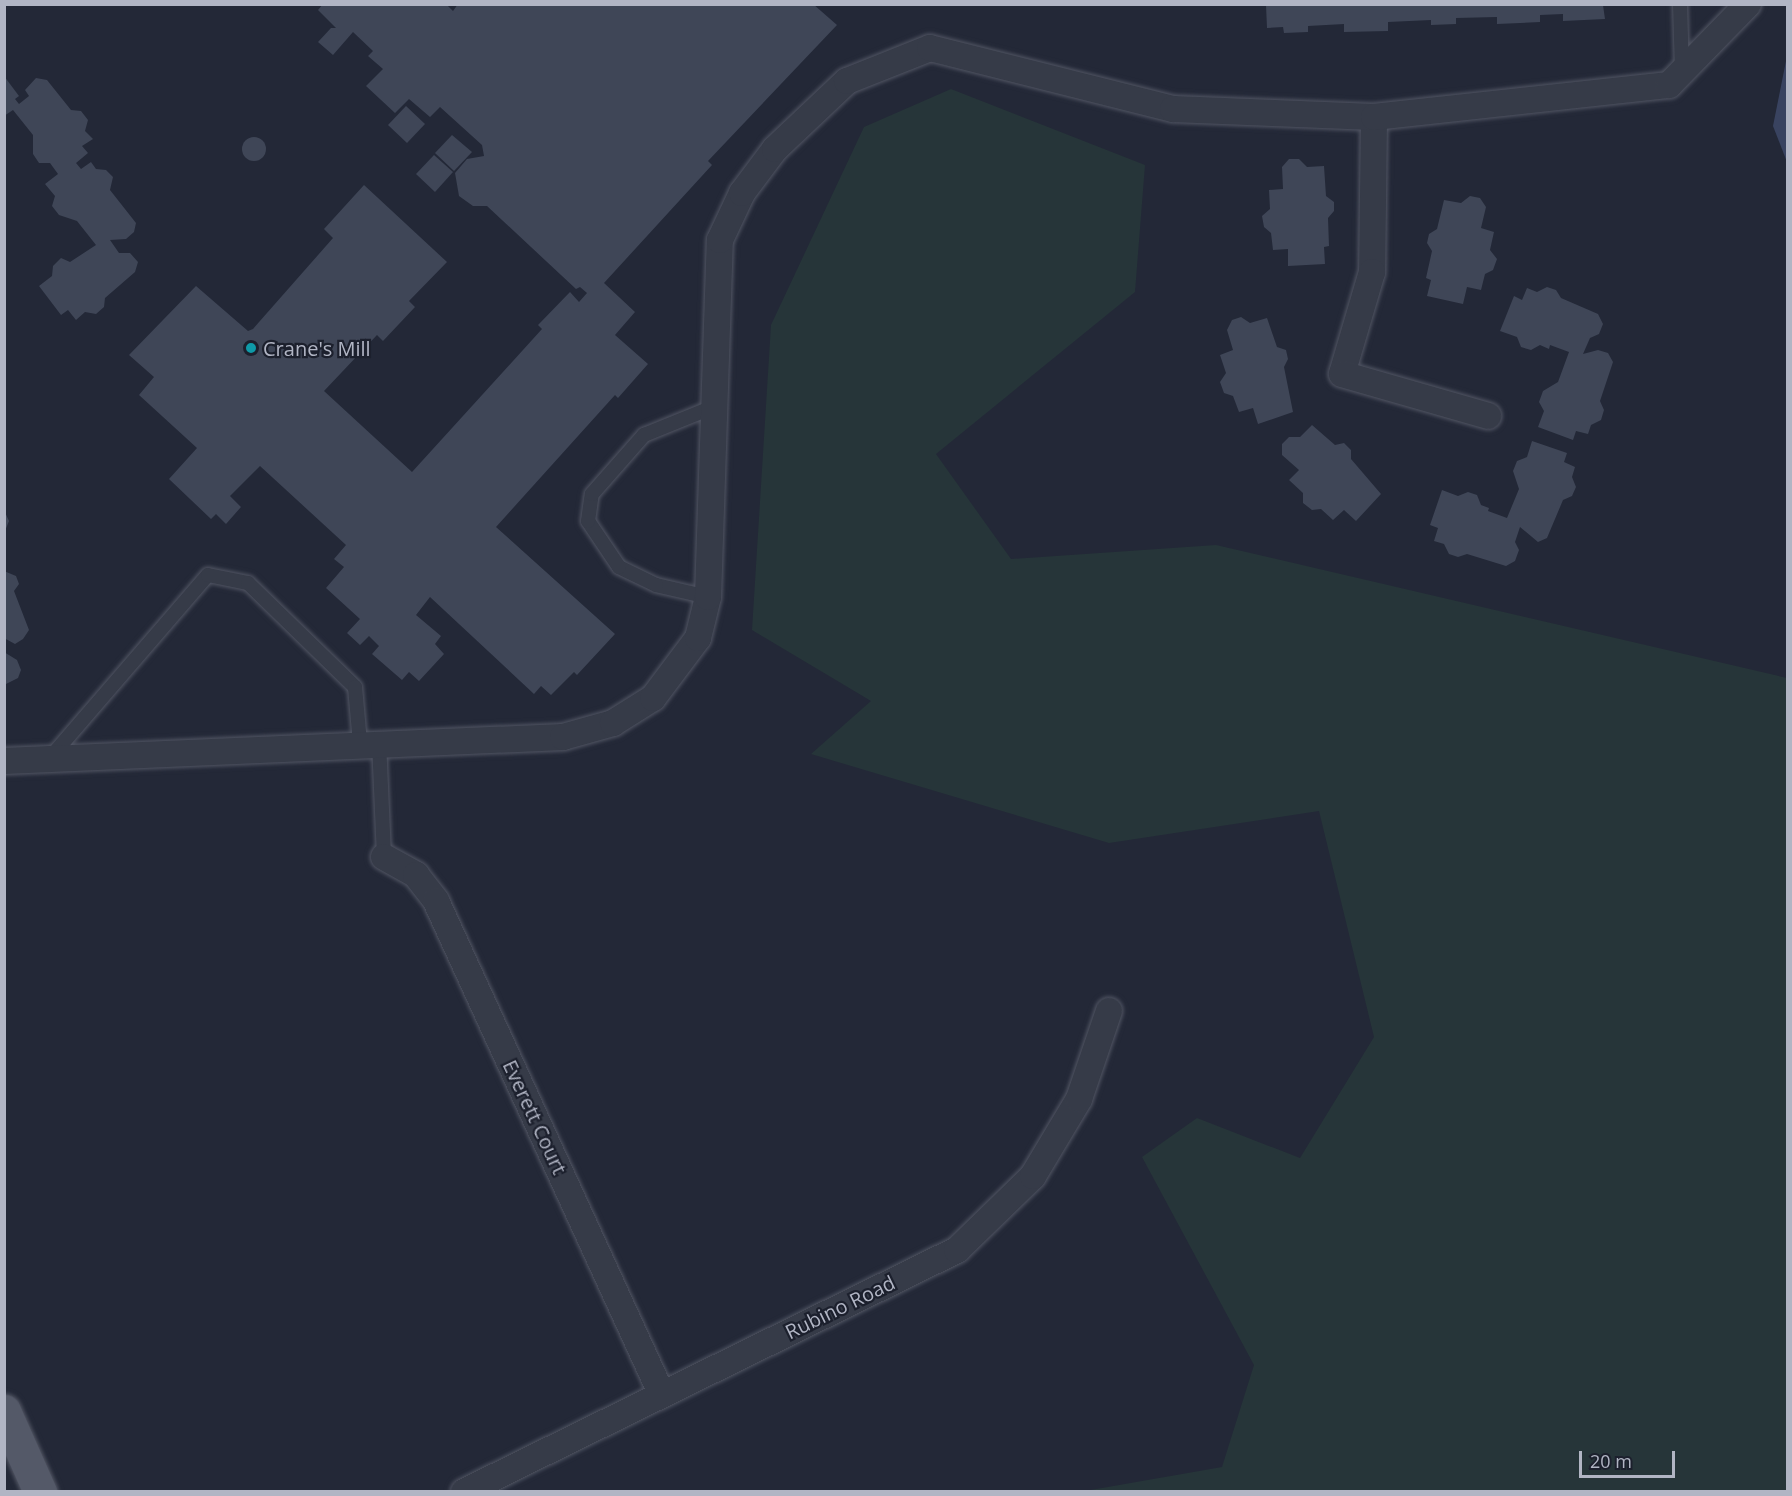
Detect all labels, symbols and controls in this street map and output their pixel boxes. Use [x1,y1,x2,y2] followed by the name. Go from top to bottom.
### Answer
[263,336,371,360] place label: Crane's Mill
[244,341,258,355] marker: Crane's Mill
[498,1056,572,1178] street label: Everett Court
[781,1270,899,1344] street label: Rubino Road
[1582,1439,1678,1477] scale bar
[1590,1449,1632,1473] text: 20 m

